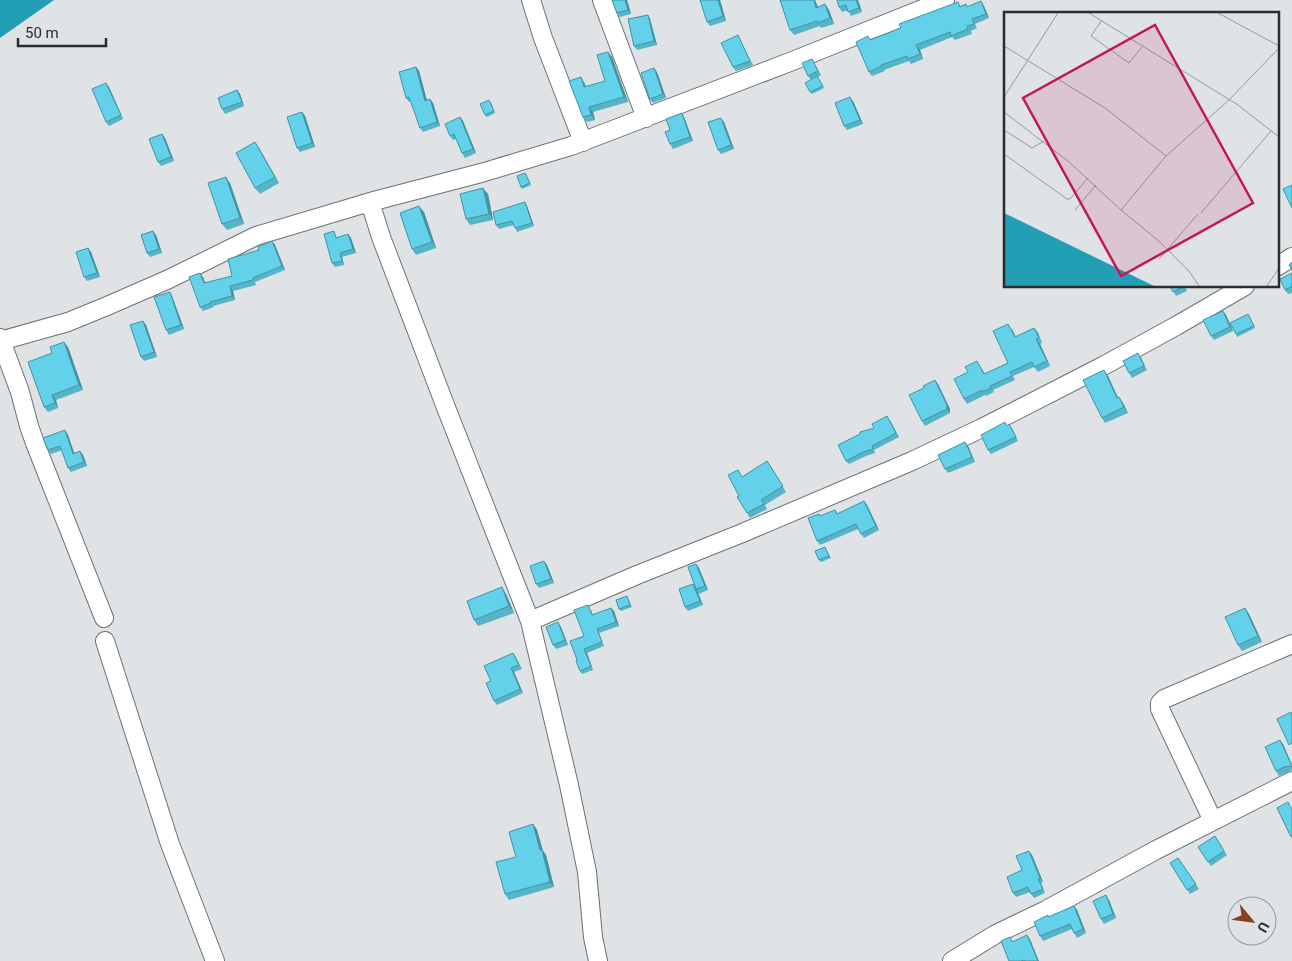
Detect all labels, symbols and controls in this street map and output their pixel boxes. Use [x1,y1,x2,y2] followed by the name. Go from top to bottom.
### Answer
[1004,12,1280,288] inset map
[18,15,105,47] scale bar
[25,24,59,42] text: 50 m
[1227,896,1277,946] north arrow
[1254,919,1273,935] text: U

